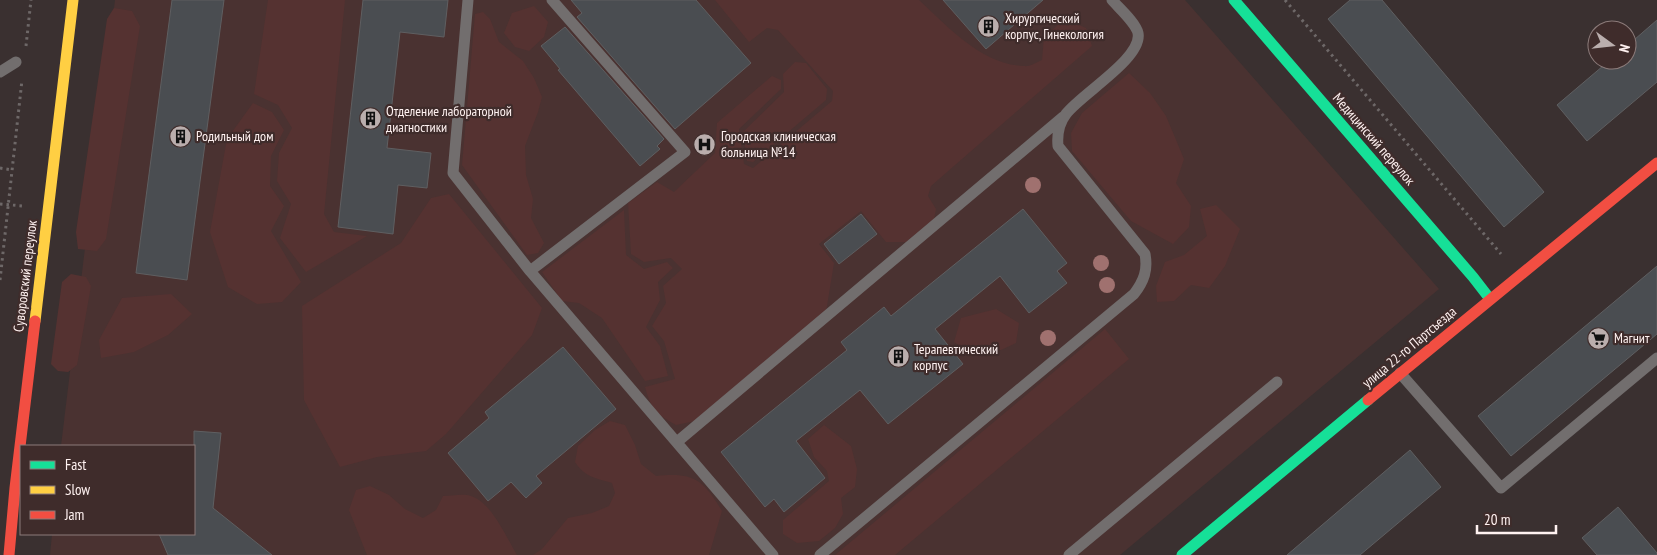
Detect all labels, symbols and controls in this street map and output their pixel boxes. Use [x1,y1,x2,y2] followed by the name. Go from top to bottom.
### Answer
[1005,9,1104,43] place label: Хирургический корпус, Гинекология
[977,14,1001,38] building icon: Хирургический корпус, Гинекология
[1587,20,1637,70] north arrow
[1615,42,1634,54] text: N
[1329,89,1419,189] street label: Медицинский переулок
[386,102,512,136] place label: Отделение лабораторной диагностики
[358,107,382,131] building icon: Отделение лабораторной диагностики
[168,124,192,148] building icon: Родильный дом
[196,127,273,145] place label: Родильный дом
[721,127,836,161] place label: Городская клиническая больница №14
[693,132,717,156] hospital icon: Городская клиническая больница №14
[9,219,41,333] street label: Суворовский переулок
[1358,302,1460,392] street label: улица 22-го Партсъезда
[1586,326,1610,350] supermarket icon: Магнит
[1614,329,1650,347] place label: Магнит
[914,340,998,374] place label: Терапевтический корпус
[886,345,910,369] building icon: Терапевтический корпус
[20,445,195,535] legend
[65,455,86,474] text: Fast
[65,480,90,499] text: Slow
[1477,502,1556,534] scale bar
[64,505,84,524] text: Jam
[1484,510,1510,529] text: 20 m

